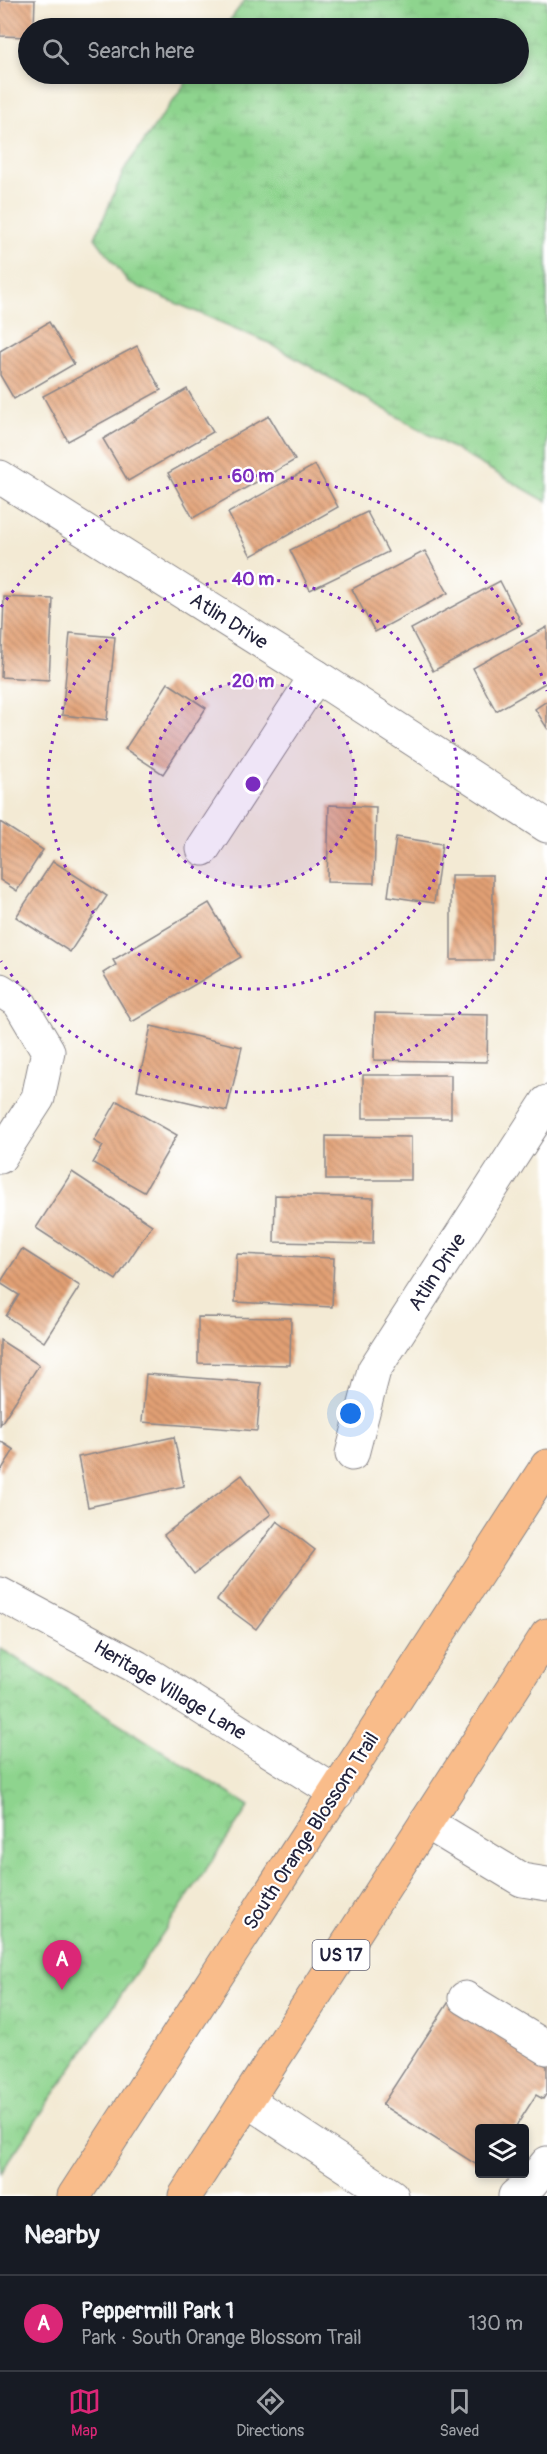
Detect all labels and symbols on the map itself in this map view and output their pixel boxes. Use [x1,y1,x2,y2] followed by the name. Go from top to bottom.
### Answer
[232,465,274,488] text: 60 m
[232,568,274,591] text: 40 m
[185,587,273,655] street label: Atlin Drive
[232,670,274,693] text: 20 m
[243,774,263,794] centre of rings
[403,1228,471,1316] street label: Atlin Drive
[336,1399,365,1428] your location
[89,1635,251,1746] street label: Heritage Village Lane
[238,1728,384,1934] street label: South Orange Blossom Trail
[42,1940,82,1990] pin: A
[312,1940,370,1970] road number: US 17

